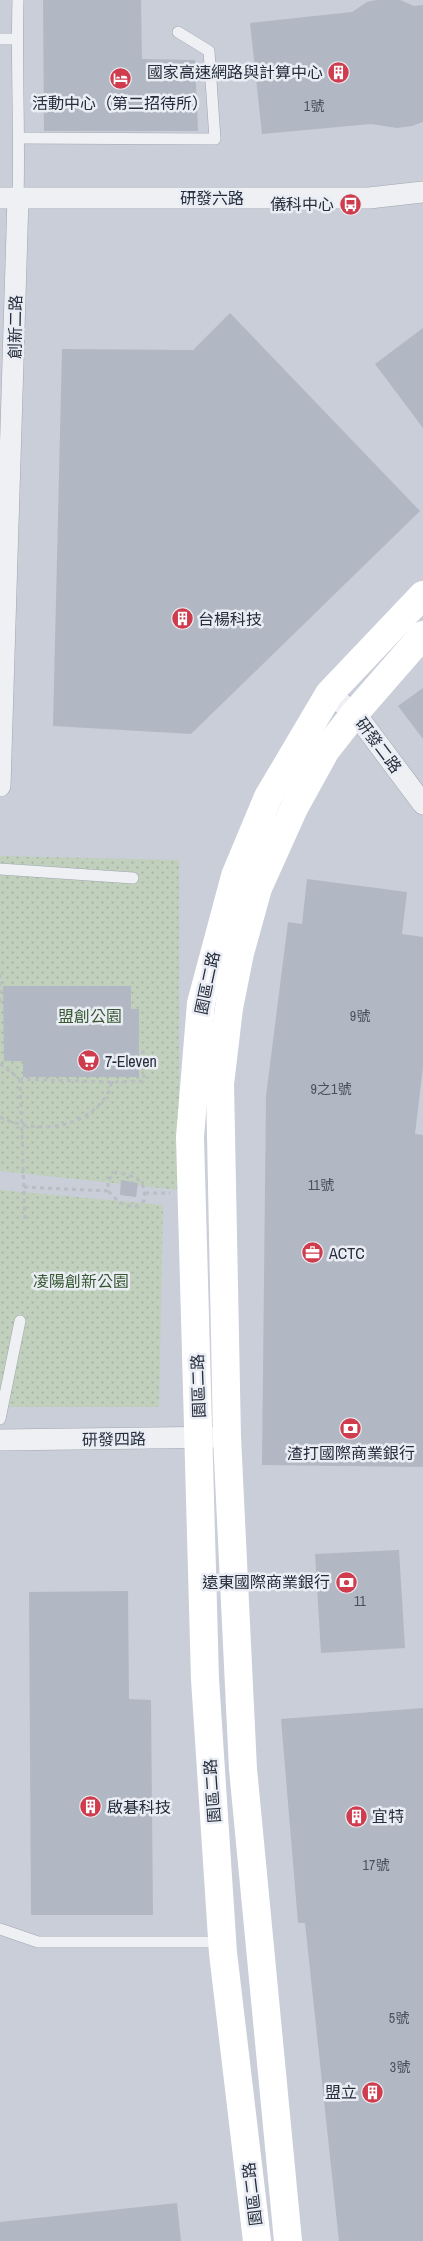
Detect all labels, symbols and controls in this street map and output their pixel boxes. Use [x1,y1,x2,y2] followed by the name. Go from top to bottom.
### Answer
[327,60,351,84] building icon: 國家高速網路與計算中心
[147,61,323,83] place label: 國家高速網路與計算中心
[108,67,132,91] hotel icon: 活動中心（第二招待所）
[32,92,208,114] place label: 活動中心（第二招待所）
[304,97,324,115] house number: 1號
[180,187,244,209] street label: 研發六路
[338,192,362,216] bus stop icon: 儀科中心
[270,193,334,215] place label: 儀科中心
[3,295,27,359] street label: 創新二路
[170,607,194,631] building icon: 台楊科技
[198,608,262,630] place label: 台楊科技
[351,713,407,777] street label: 研發二路
[190,949,224,1017] street label: 園區二路
[58,1005,122,1027] park label: 盟創公園
[350,1007,370,1025] house number: 9號
[77,1049,101,1073] supermarket icon: 7-Eleven
[105,1050,157,1072] place label: 7-Eleven
[311,1080,351,1098] house number: 9之1號
[308,1176,334,1194] house number: 11號
[301,1241,325,1265] office icon: ACTC
[328,1242,365,1264] place label: ACTC
[33,1270,129,1292] park label: 凌陽創新公園
[186,1354,210,1418] street label: 園區二路
[339,1417,363,1441] bank icon: 渣打國際商業銀行
[82,1427,146,1451] street label: 研發四路
[287,1442,415,1464] place label: 渣打國際商業銀行
[334,1570,358,1594] bank icon: 遠東國際商業銀行
[202,1571,330,1593] place label: 遠東國際商業銀行
[354,1592,367,1610] house number: 11
[199,1758,225,1824] street label: 園區二路
[79,1795,103,1819] building icon: 啟碁科技
[107,1796,171,1818] place label: 啟碁科技
[344,1804,368,1828] building icon: 宜特
[372,1805,404,1827] place label: 宜特
[363,1856,389,1874] house number: 17號
[389,2009,409,2027] house number: 5號
[390,2058,410,2076] house number: 3號
[361,2080,385,2104] building icon: 盟立
[325,2081,357,2103] place label: 盟立
[237,2161,267,2227] street label: 園區二路

